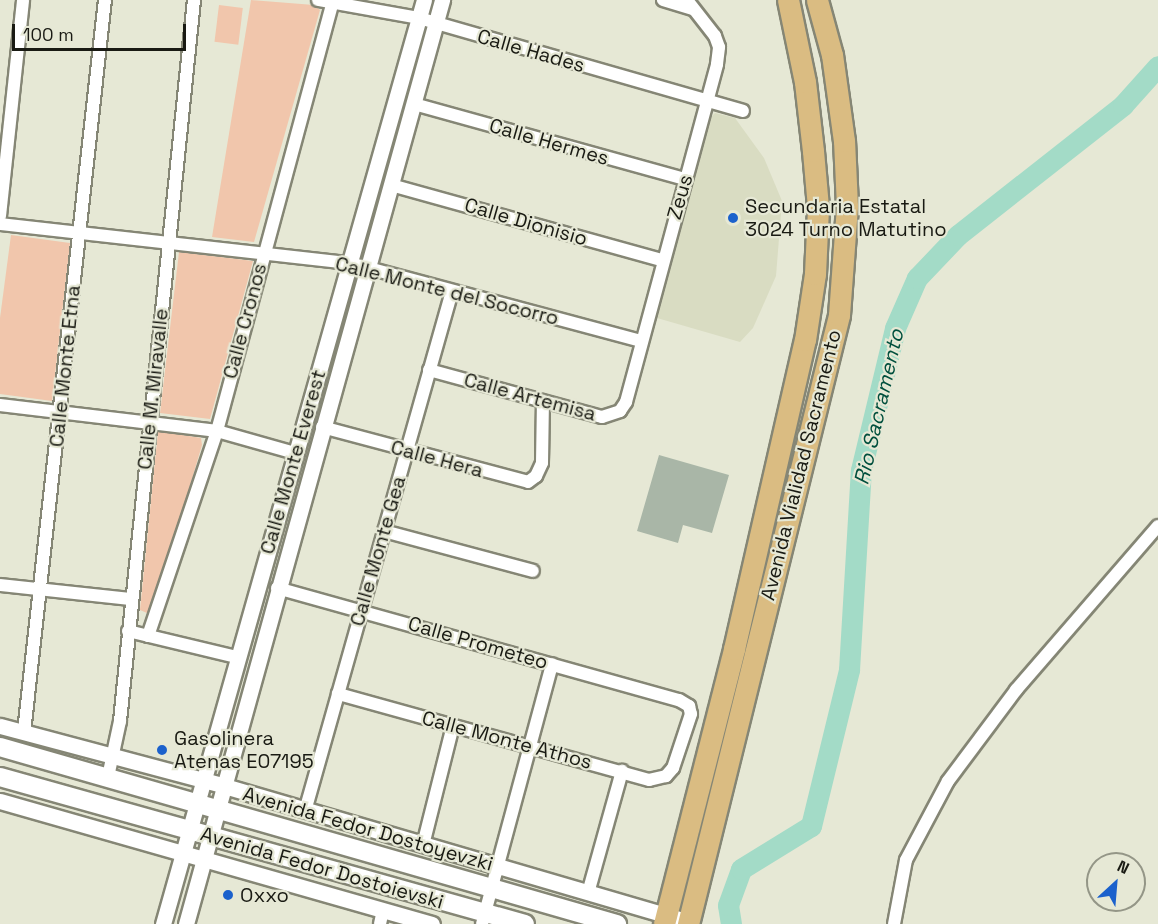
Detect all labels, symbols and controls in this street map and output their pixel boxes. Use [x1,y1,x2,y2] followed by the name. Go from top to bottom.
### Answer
[15,12,189,50] scale bar
[23,23,74,46] text: 100 m
[474,24,588,78] street label: Calle Hades
[486,113,612,171] street label: Calle Hermes
[662,172,698,222] street label: Zeus
[462,193,590,251] street label: Calle Dionisio
[745,195,947,242] place label: Secundaria Estatal 3024 Turno Matutino
[726,211,740,225] marker: Secundaria Estatal 3024 Turno Matutino
[333,252,561,330] street label: Calle Monte del Socorro
[218,261,272,381] street label: Calle Cronos
[45,284,85,448] street label: Calle Monte Etna
[133,307,173,471] street label: Calle M. Miravalle
[756,327,846,603] street label: Avenida Vialidad Sacramento
[849,327,909,487] water label: Rio Sacramento
[255,367,331,557] street label: Calle Monte Everest
[461,368,599,426] street label: Calle Artemisa
[388,435,486,483] street label: Calle Hera
[345,473,411,629] street label: Calle Monte Gea
[405,612,551,674] street label: Calle Prometeo
[419,706,595,774] street label: Calle Monte Athos
[174,726,314,773] place label: Gasolinera Atenas E07195
[155,743,169,757] marker: Gasolinera Atenas E07195
[240,782,496,876] street label: Avenida Fedor Dostoyevzki
[198,822,446,914] street label: Avenida Fedor Dostoievski
[1086,852,1146,912] north arrow
[1114,855,1133,879] text: N
[240,883,289,907] place label: Oxxo
[221,888,235,902] marker: Oxxo

